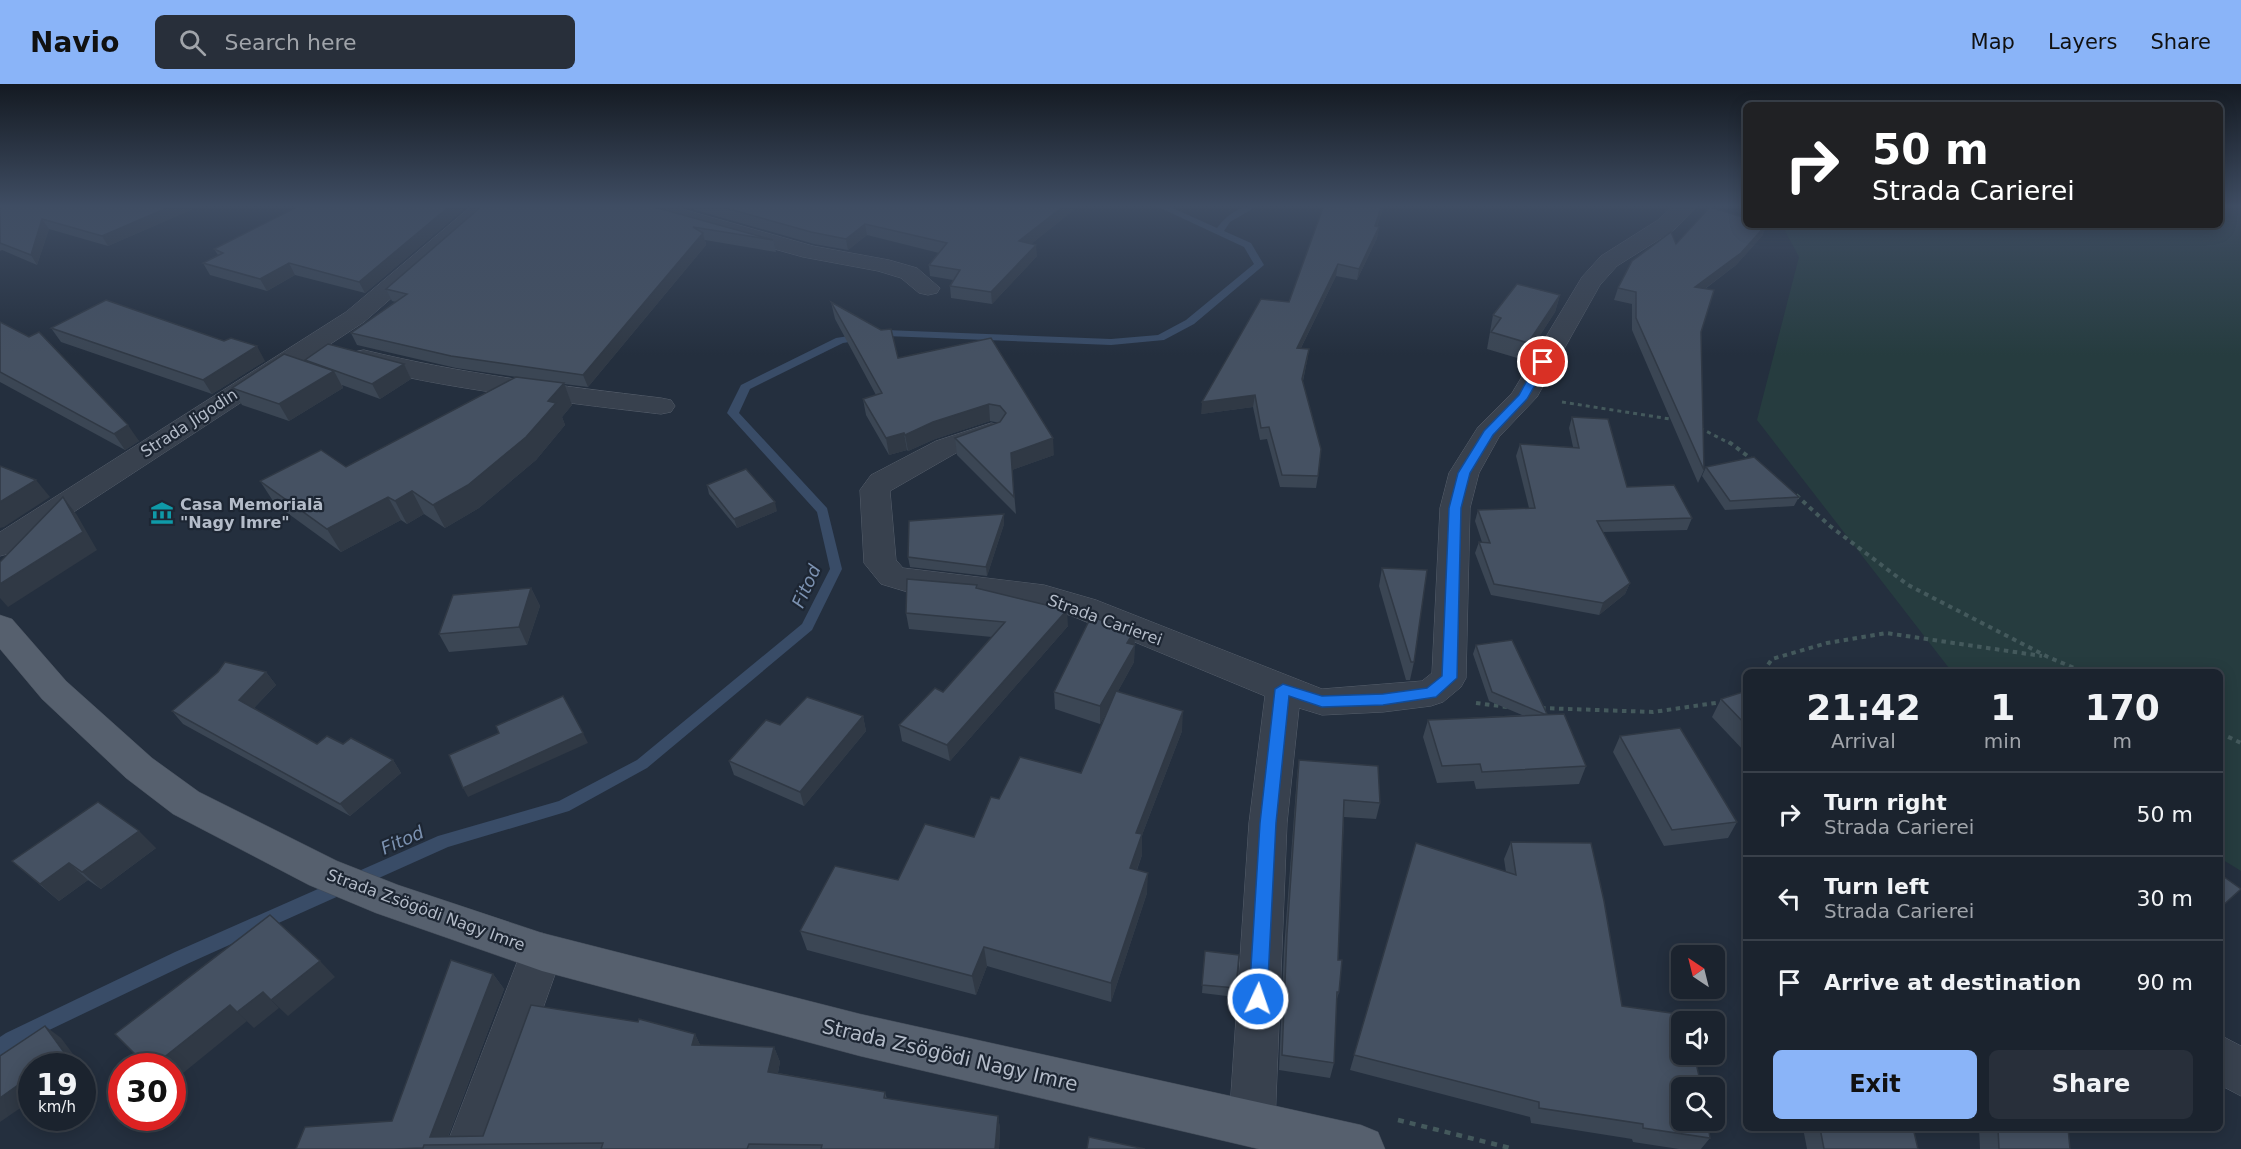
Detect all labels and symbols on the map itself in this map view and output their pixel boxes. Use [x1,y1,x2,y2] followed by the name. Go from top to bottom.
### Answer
[1517,336,1568,387] pin
[137,385,241,461] street label: Strada Jigodin
[180,495,323,532] place label: Casa Memorială "Nagy Imre"
[149,500,175,526] museum icon: Casa Memorială "Nagy Imre"
[787,561,825,611] water label: Fitod
[1045,591,1165,649] street label: Strada Carierei
[377,821,427,859] water label: Fitod
[324,865,528,955] street label: Strada Zsögödi Nagy Imre
[1671,945,1725,999] north arrow
[1226,967,1290,1031] position arrow
[820,1014,1080,1096] street label: Strada Zsögödi Nagy Imre
[108,1053,186,1131] speed limit sign: 30

